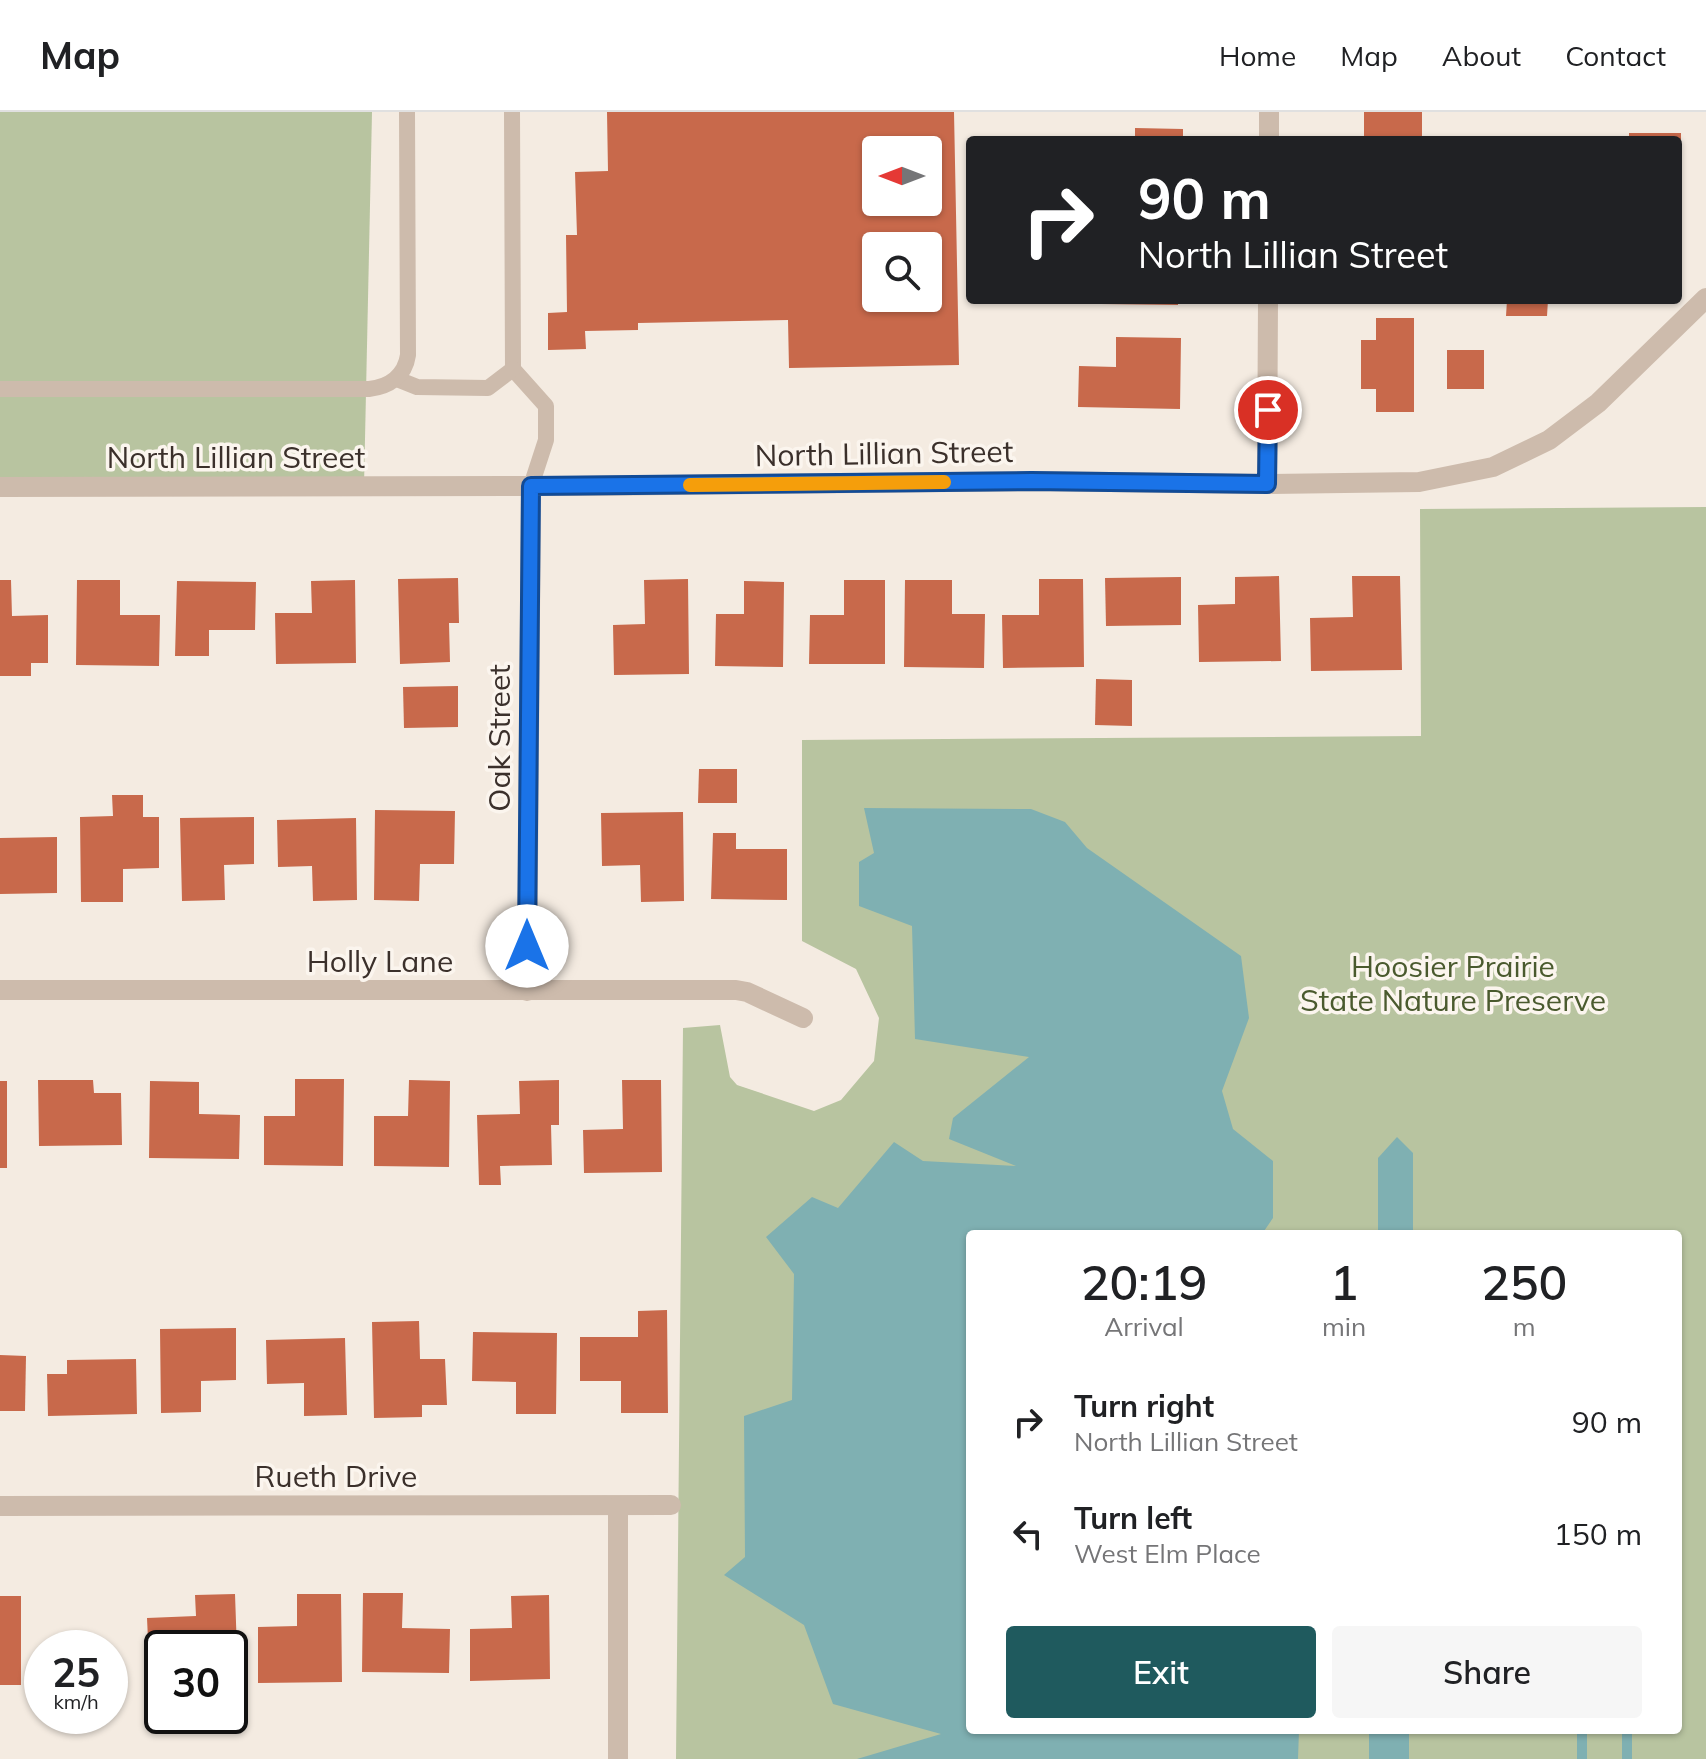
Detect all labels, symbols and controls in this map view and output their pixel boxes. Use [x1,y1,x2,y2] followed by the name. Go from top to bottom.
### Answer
[40,31,120,79] text: Map
[1219,38,1296,73] text: Home
[1340,38,1398,73] text: Map
[1442,38,1521,73] text: About
[1565,38,1666,73] text: Contact
[862,136,942,216] north arrow
[862,136,942,312] map controls
[1138,163,1271,233] text: 90 m
[1006,168,1110,272] icon: right
[862,232,942,312] button: search
[1138,232,1448,277] text: North Lillian Street
[1234,376,1302,444] pin
[1246,388,1290,432] icon: arrive
[754,432,1014,474] street label: North Lillian Street
[107,438,365,476] street label: North Lillian Street
[480,664,518,812] street label: Oak Street
[485,904,569,988] position arrow
[307,942,453,980] street label: Holly Lane
[1300,947,1606,1019] park label: Hoosier Prairie State Nature Preserve
[1081,1252,1207,1312] text: 20:19
[1330,1252,1358,1312] text: 1
[1481,1252,1567,1312] text: 250
[1104,1310,1184,1343] text: Arrival
[1322,1310,1366,1343] text: min
[1513,1310,1536,1343] text: m
[1074,1387,1214,1425] text: Turn right
[1006,1400,1050,1444] icon: right
[1572,1403,1642,1441] text: 90 m
[1074,1425,1298,1458] text: North Lillian Street
[255,1457,417,1495] street label: Rueth Drive
[1074,1499,1192,1537] text: Turn left
[1006,1512,1050,1556] icon: left
[1554,1515,1642,1553] text: 150 m
[1074,1537,1261,1570] text: West Elm Place
[1006,1626,1316,1718] button: Exit
[1332,1626,1642,1718] button: Share
[144,1630,248,1734] speed limit sign: 30
[52,1647,100,1697] text: 25
[53,1689,99,1714] text: km/h

